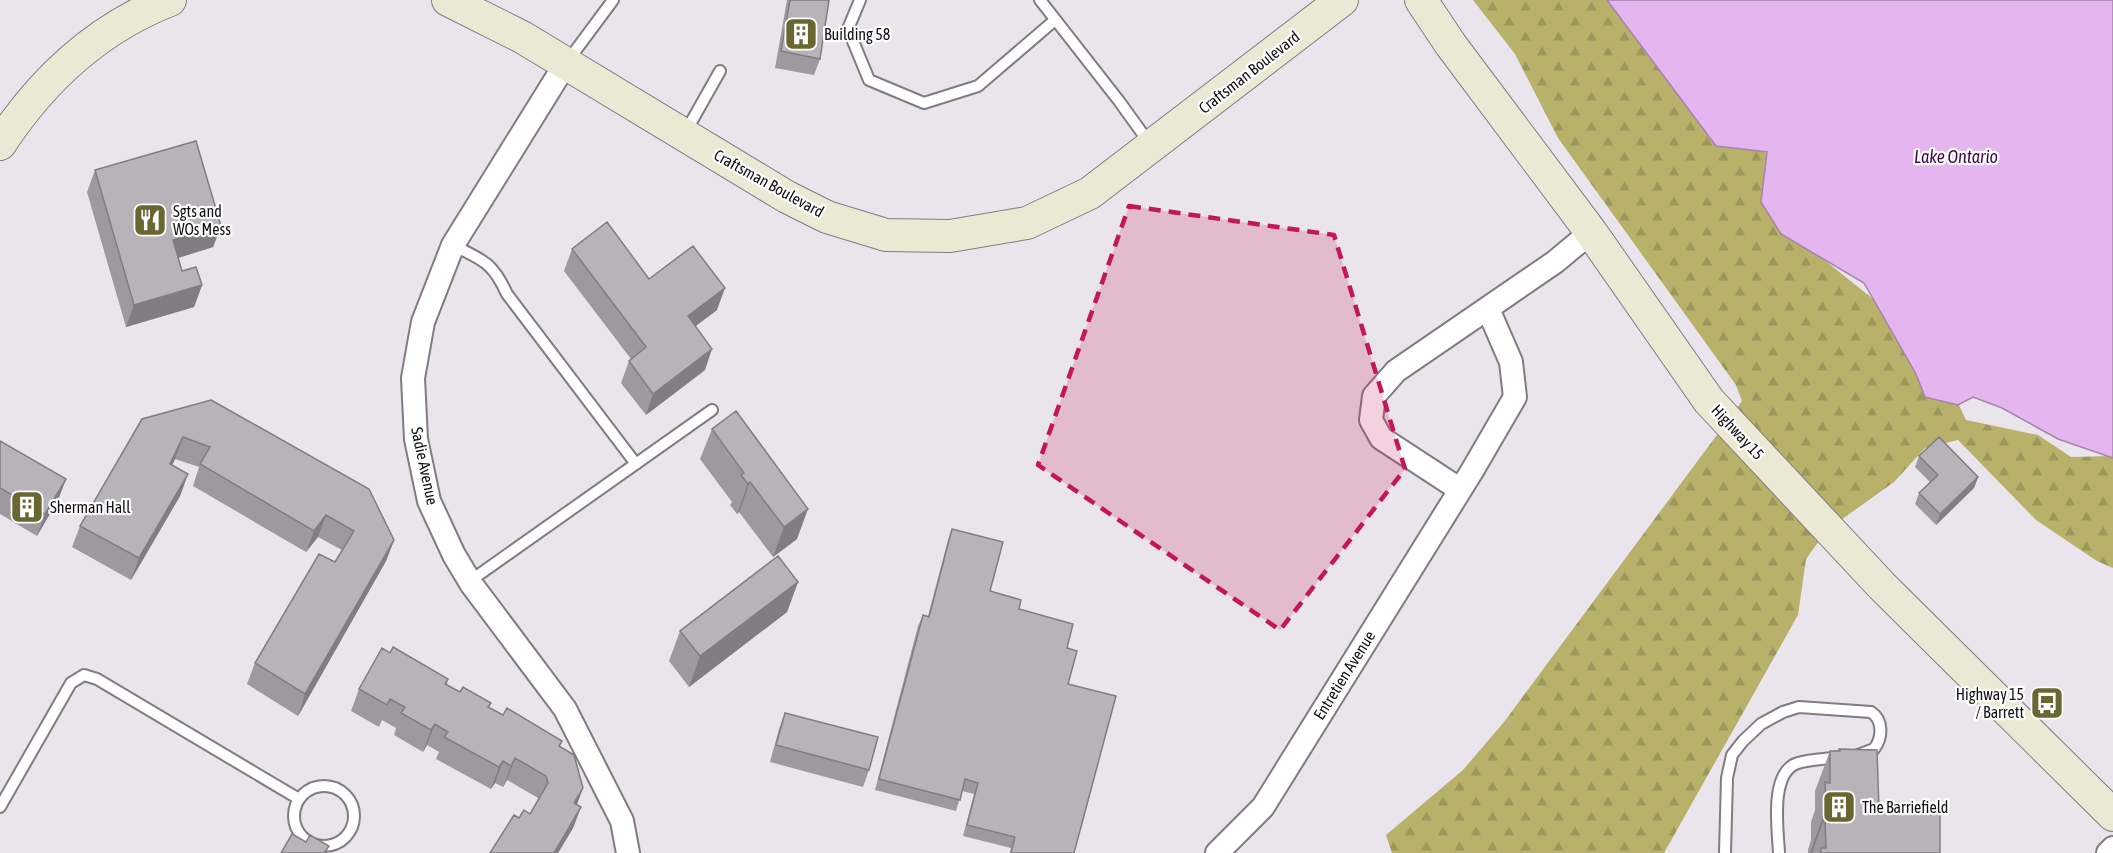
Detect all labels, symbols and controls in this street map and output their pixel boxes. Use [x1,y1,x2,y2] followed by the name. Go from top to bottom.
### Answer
[783,16,819,52] building icon: Building 58
[824,25,890,44] place label: Building 58
[1195,27,1303,117] street label: Craftsman Boulevard
[711,145,827,221] street label: Craftsman Boulevard
[1914,146,1998,167] water label: Lake Ontario
[132,202,168,238] restaurant icon: Sgts and WOs Mess
[173,202,231,238] place label: Sgts and WOs Mess
[1707,401,1768,464] street label: Highway 15
[408,425,442,507] street label: Sadie Avenue
[9,489,45,525] building icon: Sherman Hall
[50,498,131,516] place label: Sherman Hall
[1310,627,1378,723] street label: Entretien Avenue
[1956,685,2024,721] place label: Highway 15 / Barrett
[2029,685,2065,721] bus stop icon: Highway 15 / Barrett
[1821,789,1857,825] building icon: The Barriefield
[1862,798,1948,816] place label: The Barriefield

